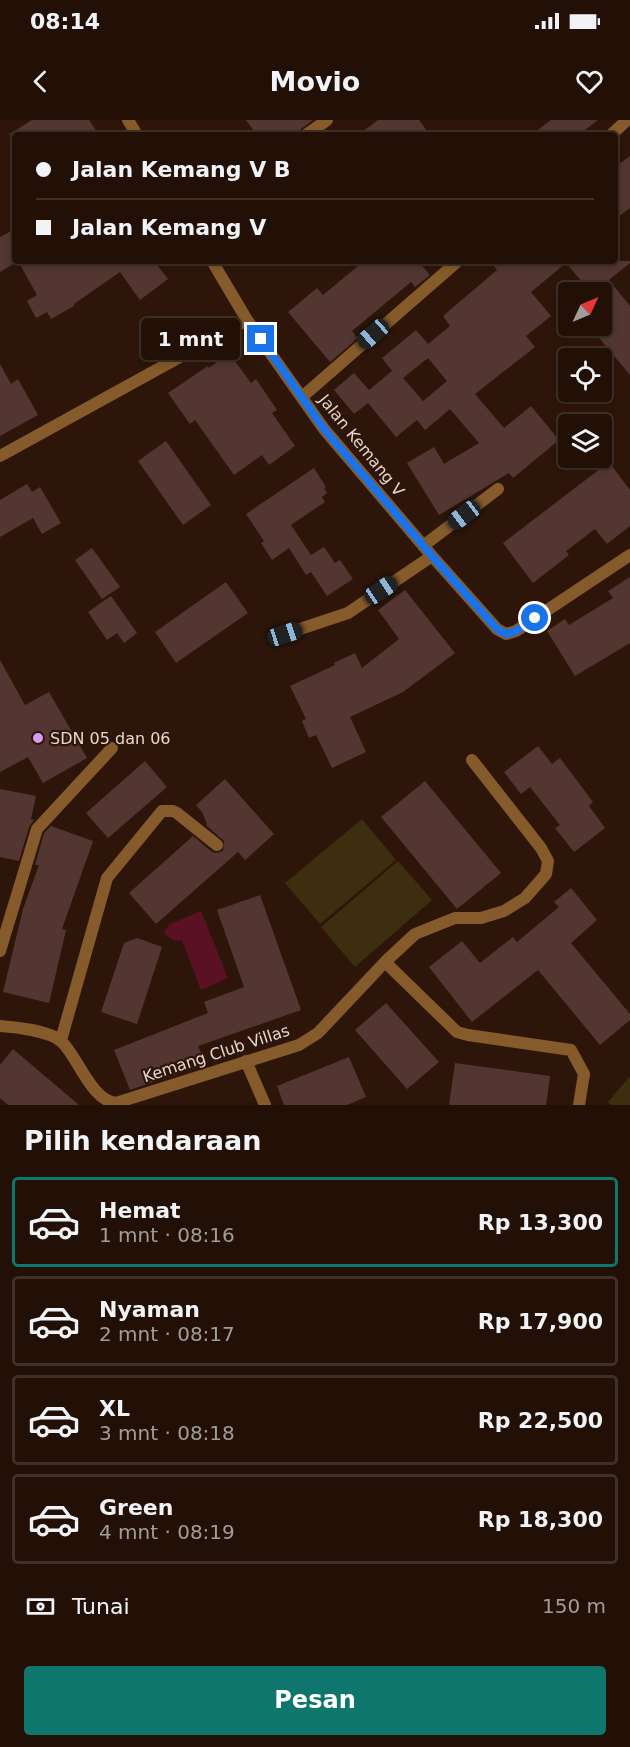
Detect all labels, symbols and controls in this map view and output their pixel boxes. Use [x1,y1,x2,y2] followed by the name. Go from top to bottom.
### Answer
[30,9,100,34] text: 08:14
[24,65,57,98] icon: back
[573,65,606,98] icon: heart
[270,66,360,97] text: Movio
[72,157,291,182] text: Jalan Kemang V B
[72,215,266,240] text: Jalan Kemang V
[558,282,612,336] north arrow
[558,282,612,468] map controls
[354,315,392,353] car
[141,318,240,360] callout: 1 mnt
[247,325,274,352] route end
[158,327,223,351] text: 1 mnt
[558,348,612,402] button: locate
[314,390,408,500] street label: Jalan Kemang V
[558,414,612,468] button: layers
[444,497,484,533] car
[361,572,401,608] car
[521,604,548,631] route start
[265,620,305,648] car
[50,729,171,748] place label: SDN 05 dan 06
[31,731,45,745] marker: SDN 05 dan 06
[140,1021,292,1086] street label: Kemang Club Villas
[24,1125,261,1156] text: Pilih kendaraan
[27,1195,81,1249] icon: car
[99,1198,181,1223] text: Hemat
[478,1210,603,1235] text: Rp 13,300
[99,1223,235,1247] text: 1 mnt · 08:16
[27,1294,81,1348] icon: car
[99,1297,200,1322] text: Nyaman
[478,1309,603,1334] text: Rp 17,900
[99,1322,235,1346] text: 2 mnt · 08:17
[27,1393,81,1447] icon: car
[99,1396,130,1421] text: XL
[478,1408,603,1433] text: Rp 22,500
[99,1421,235,1445] text: 3 mnt · 08:18
[27,1492,81,1546] icon: car
[99,1495,173,1520] text: Green
[478,1507,603,1532] text: Rp 18,300
[99,1520,235,1544] text: 4 mnt · 08:19
[24,1590,57,1623] icon: cash
[72,1594,130,1619] text: Tunai
[542,1594,606,1618] text: 150 m
[24,1666,606,1735] button: Pesan

